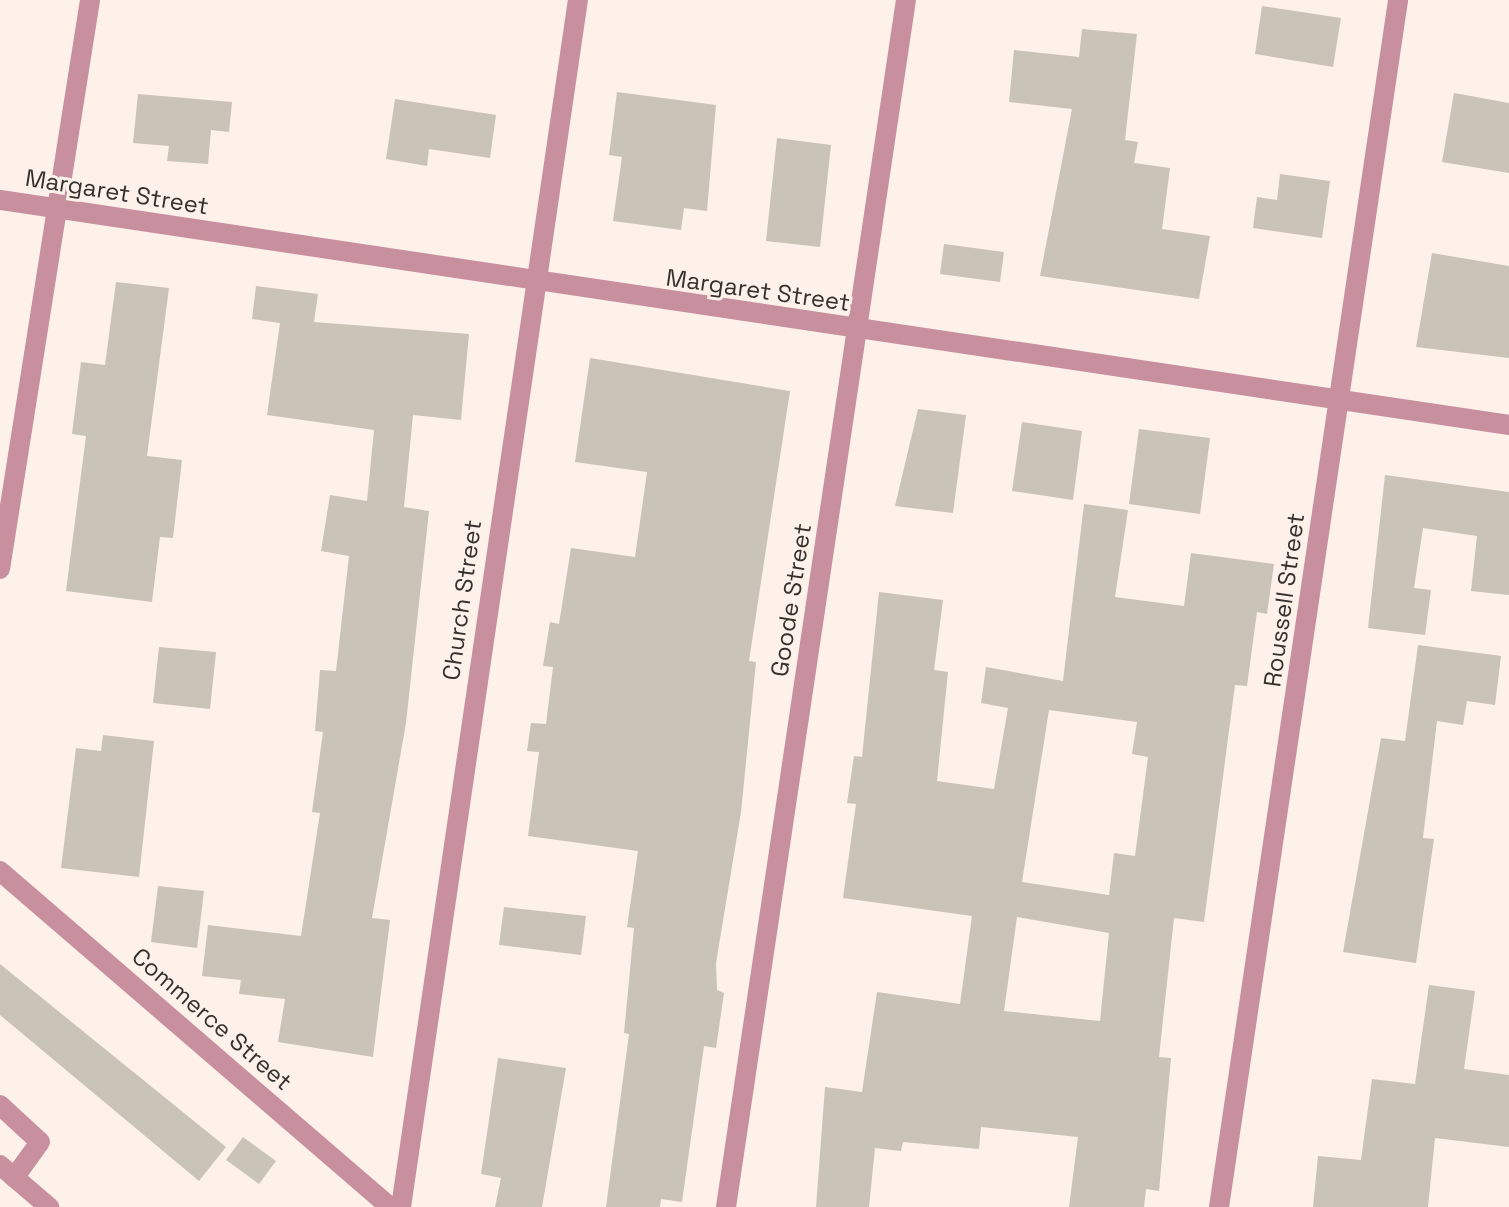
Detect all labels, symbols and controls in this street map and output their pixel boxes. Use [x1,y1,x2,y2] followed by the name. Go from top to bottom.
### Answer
[23,163,211,221] street label: Margaret Street
[664,263,852,317] street label: Margaret Street
[1258,511,1310,689] street label: Roussell Street
[436,518,488,682] street label: Church Street
[765,521,817,679] street label: Goode Street
[126,942,298,1096] street label: Commerce Street

